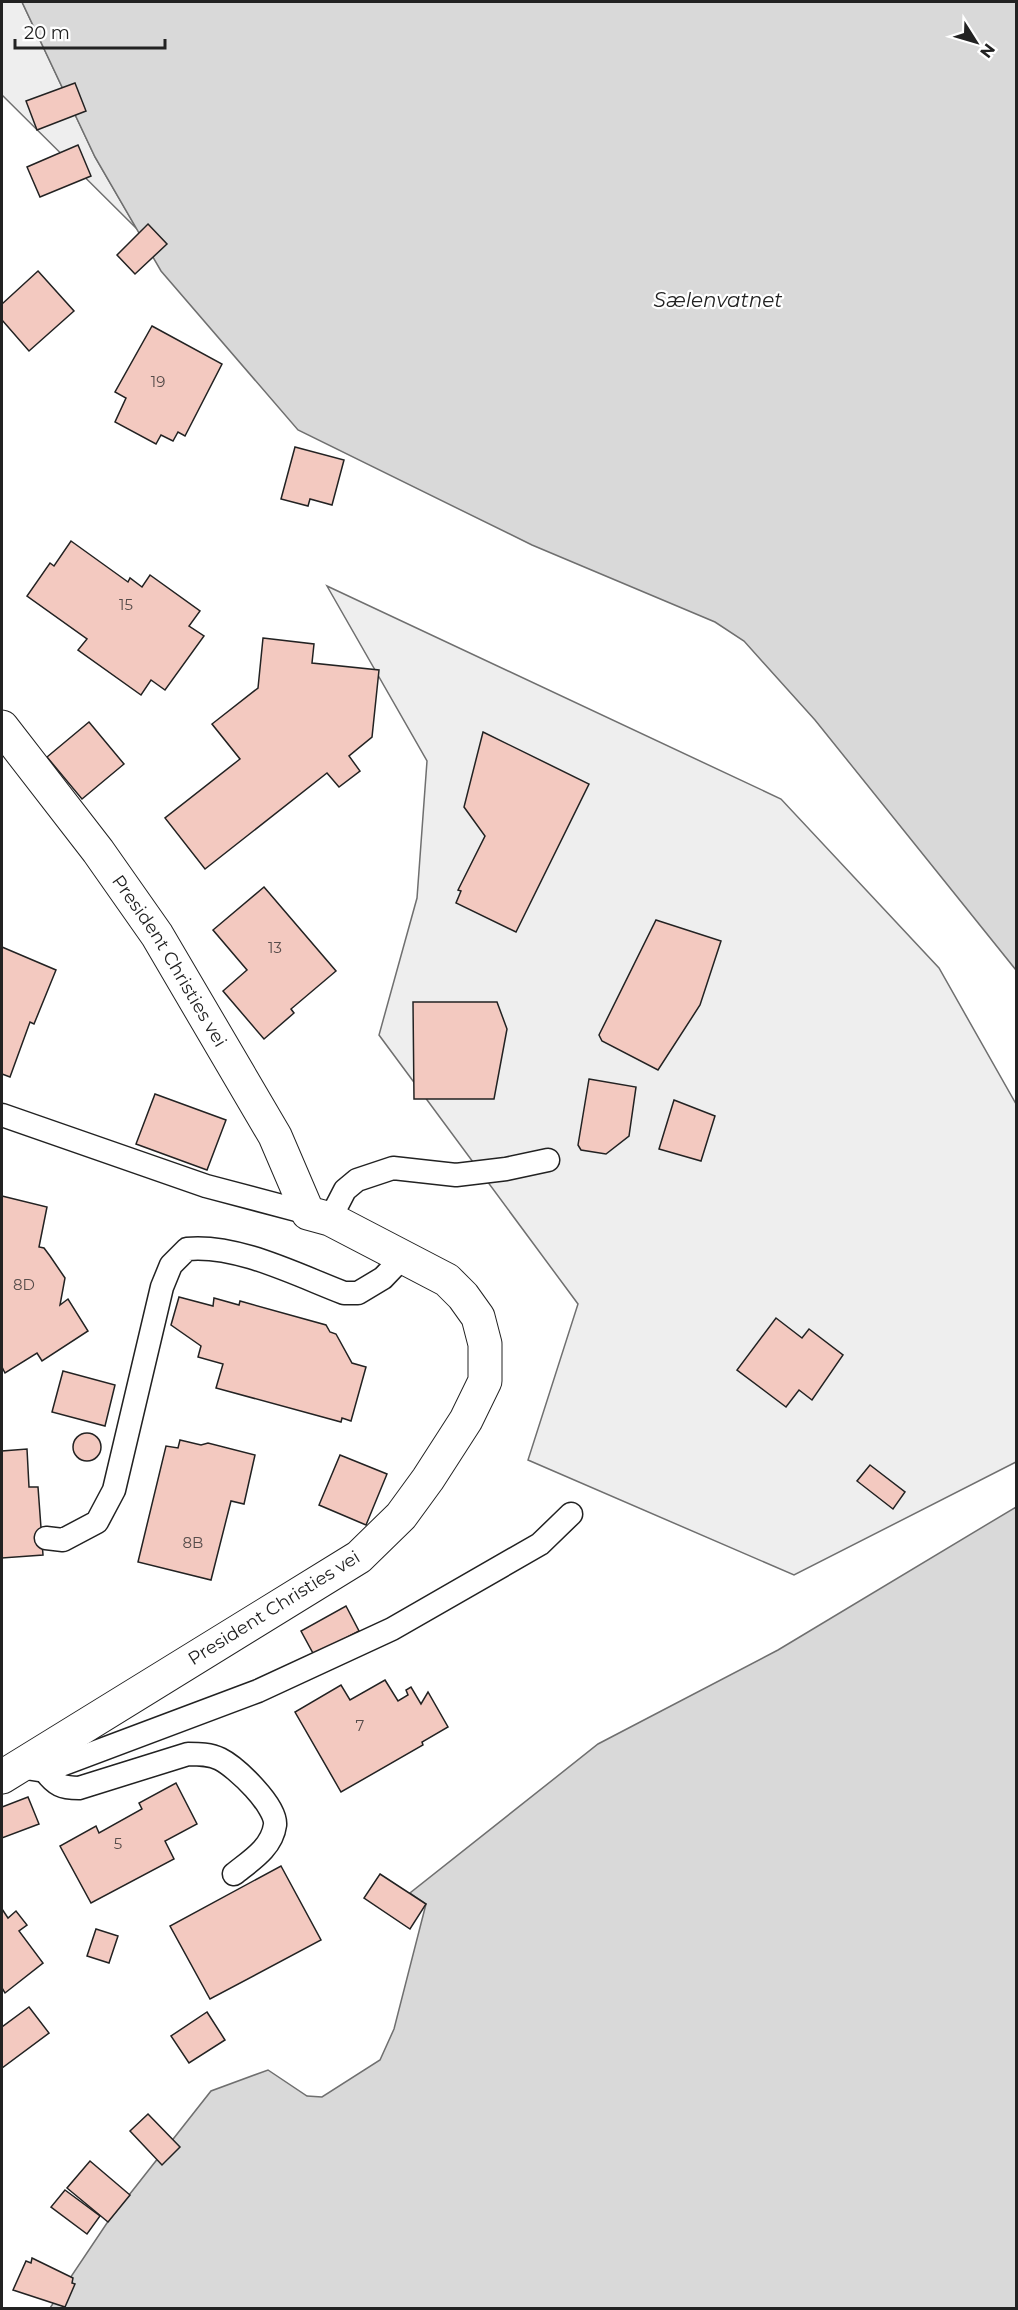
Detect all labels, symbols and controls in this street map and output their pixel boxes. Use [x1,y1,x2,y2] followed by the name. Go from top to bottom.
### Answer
[15,12,165,50] scale bar
[946,12,1006,72] north arrow
[24,22,70,44] text: 20 m
[976,40,999,62] text: N
[654,288,782,312] water label: Sælenvatnet
[151,372,165,391] house number: 19
[119,595,133,614] house number: 15
[107,871,231,1051] street label: President Christies vei
[268,938,282,957] house number: 13
[13,1275,35,1294] house number: 8D
[183,1533,203,1552] house number: 8B
[184,1546,364,1670] street label: President Christies vei
[356,1716,365,1735] house number: 7
[114,1834,122,1853] house number: 5

